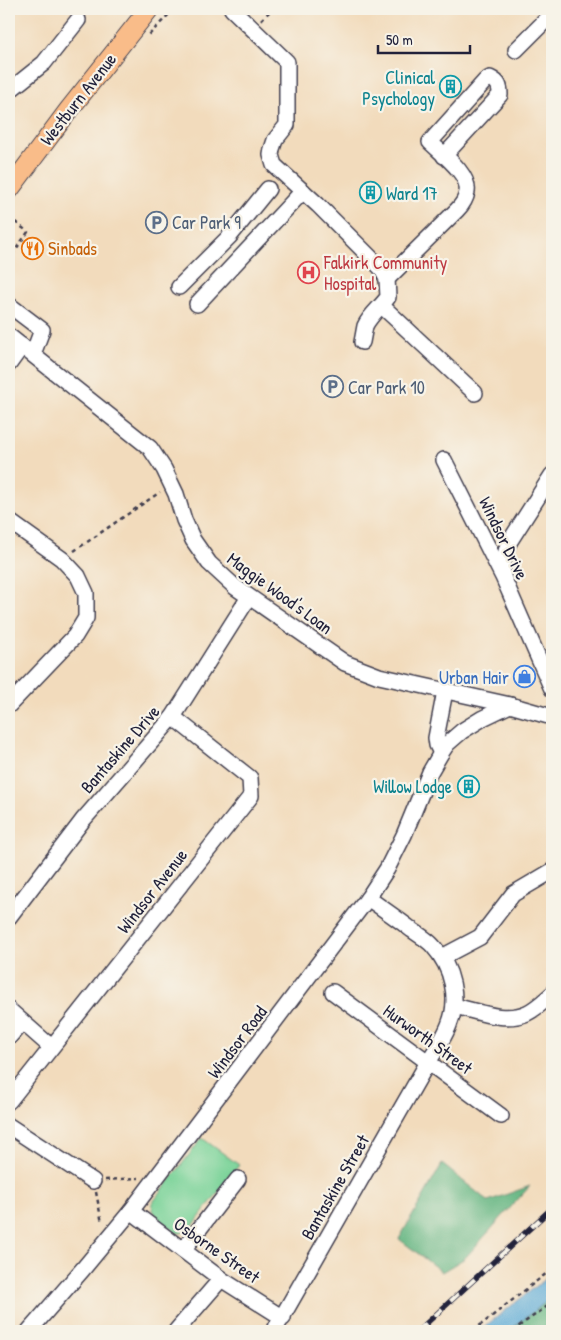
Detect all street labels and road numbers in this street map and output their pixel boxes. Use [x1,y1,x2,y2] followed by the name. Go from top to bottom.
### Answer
[34,48,122,150] street label: Westburn Avenue
[473,492,535,584] street label: Windsor Drive
[222,546,338,640] street label: Maggie Wood's Loan
[75,700,165,798] street label: Bantaskine Drive
[111,843,193,939] street label: Windsor Avenue
[378,998,478,1080] street label: Hurworth Street
[201,1001,273,1083] street label: Windsor Road
[295,1129,376,1244] street label: Bantaskine Street
[169,1211,266,1289] street label: Osborne Street

